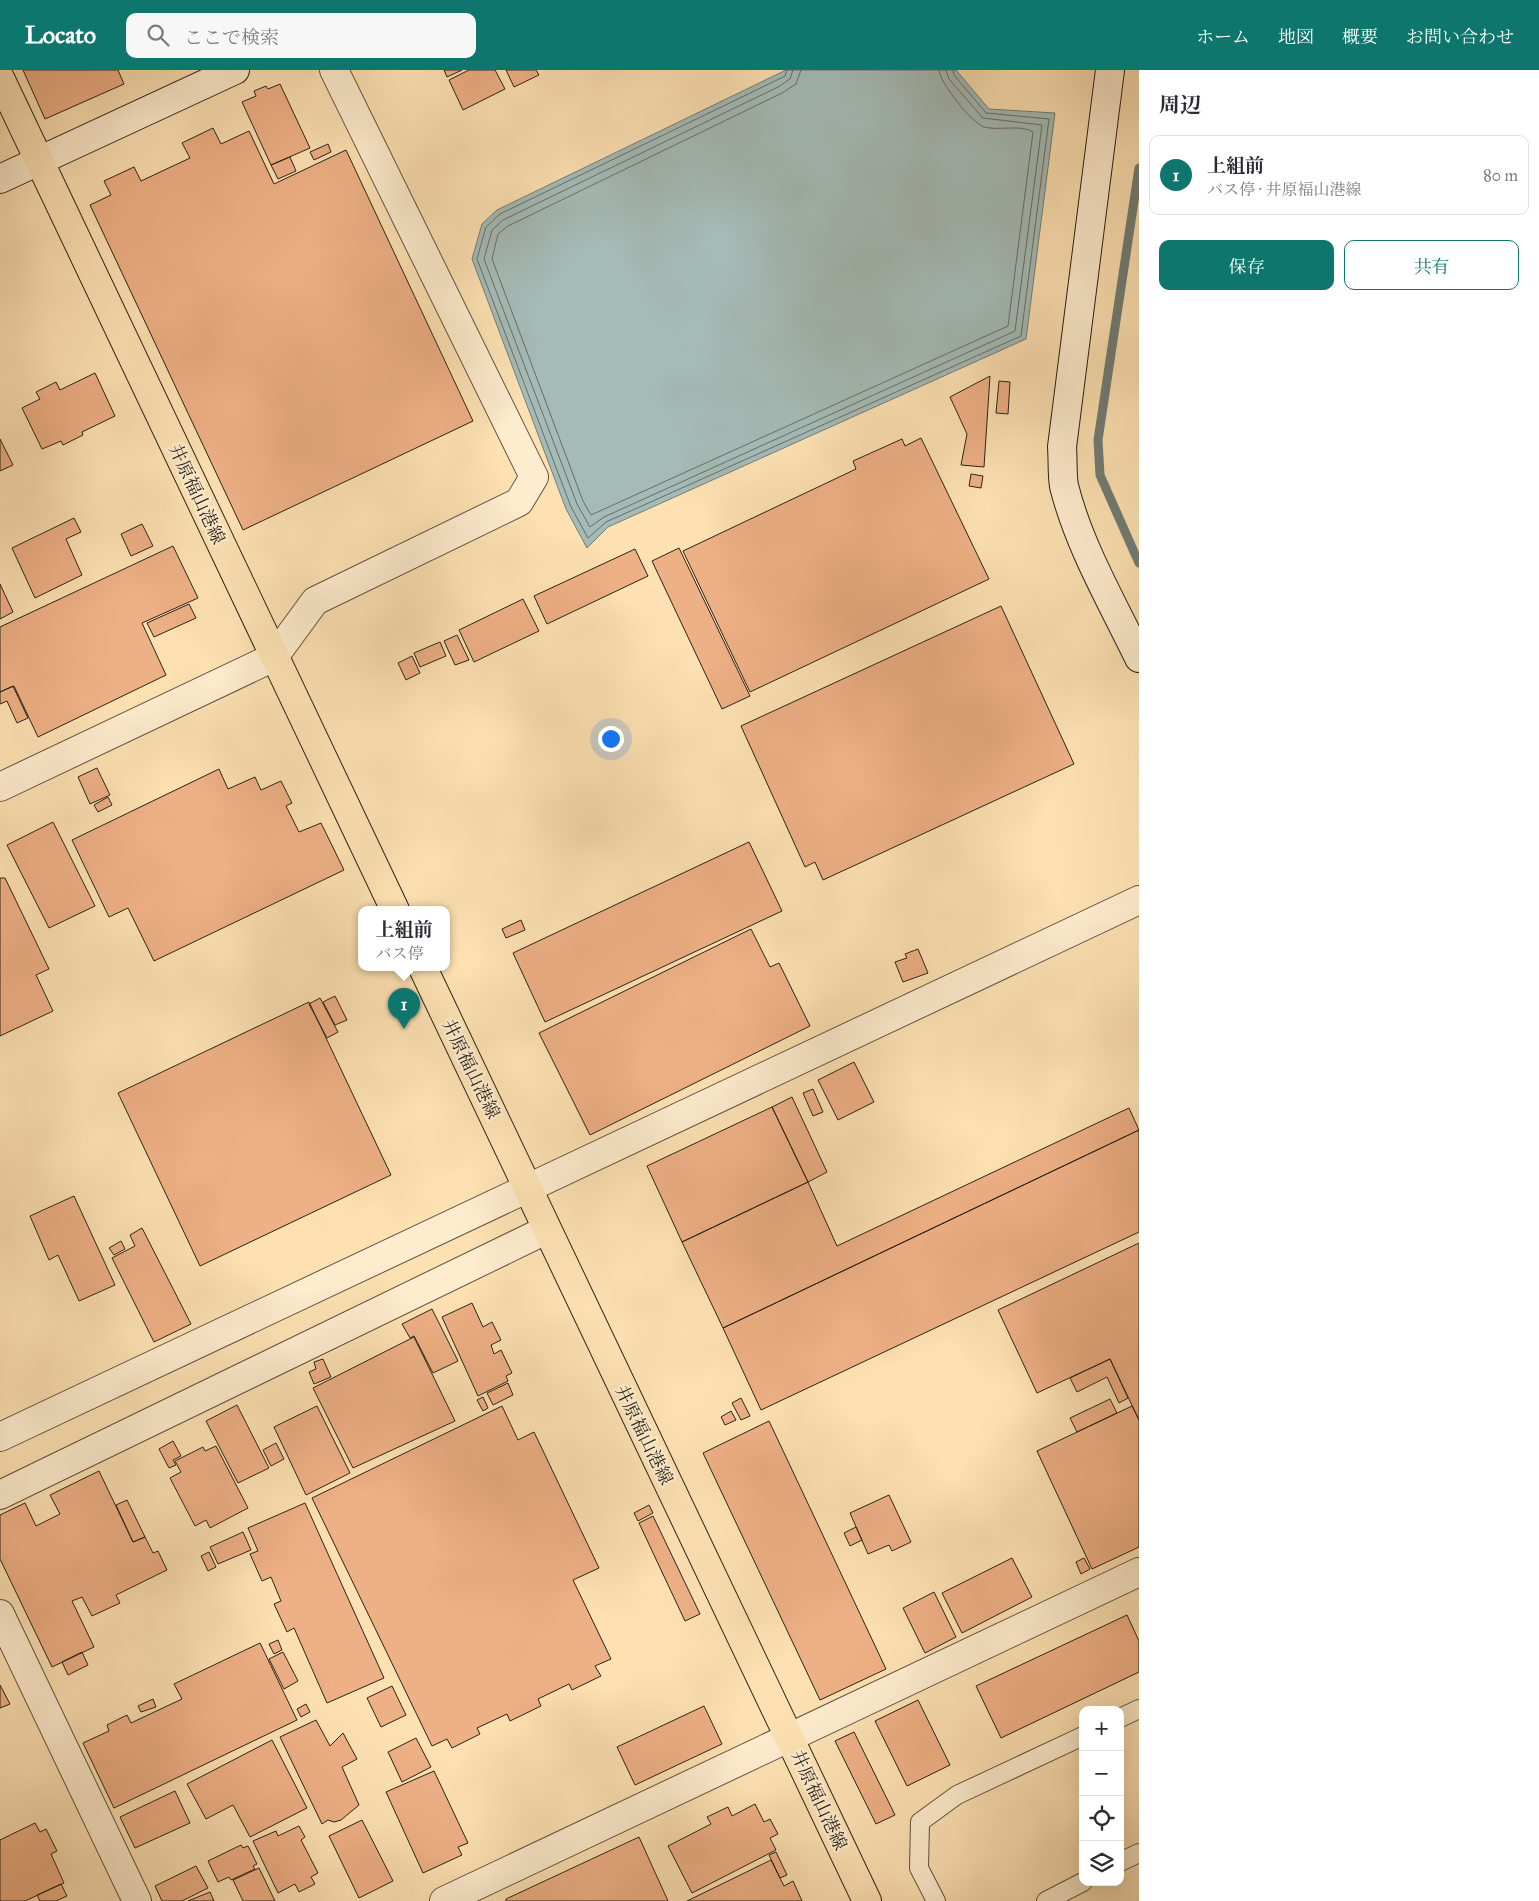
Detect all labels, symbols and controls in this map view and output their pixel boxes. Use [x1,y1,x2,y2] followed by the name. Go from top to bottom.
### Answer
[126,13,476,58] search box
[25,20,96,50] text: Locato
[144,21,172,49] icon: search
[184,26,279,49] text: ここで検索
[1196,26,1250,48] text: ホーム
[1278,26,1314,48] text: 地図
[1342,26,1378,48] text: 概要
[1406,26,1514,48] text: お問い合わせ
[1159,92,1201,118] text: 周辺
[1207,154,1264,177] text: 上組前
[1173,166,1179,185] text: 1
[1483,166,1518,185] text: 80 m
[1207,180,1361,199] text: バス停 · 井原福山港線
[1159,240,1334,290] button: 保存
[1344,240,1519,290] button: 共有
[164,440,230,548] street label: 井原福山港線
[598,726,624,752] your location
[358,906,450,971] popup
[375,918,433,941] text: 上組前
[375,944,424,963] text: バス停
[388,988,420,1029] pin: 1
[437,1016,505,1122] street label: 井原福山港線
[610,1382,678,1488] street label: 井原福山港線
[1079,1706,1124,1886] map controls
[1079,1706,1124,1751] button: +
[786,1746,852,1854] street label: 井原福山港線
[1079,1751,1124,1796] button: −
[1079,1796,1124,1841] button: locate
[1079,1841,1124,1886] button: layers

